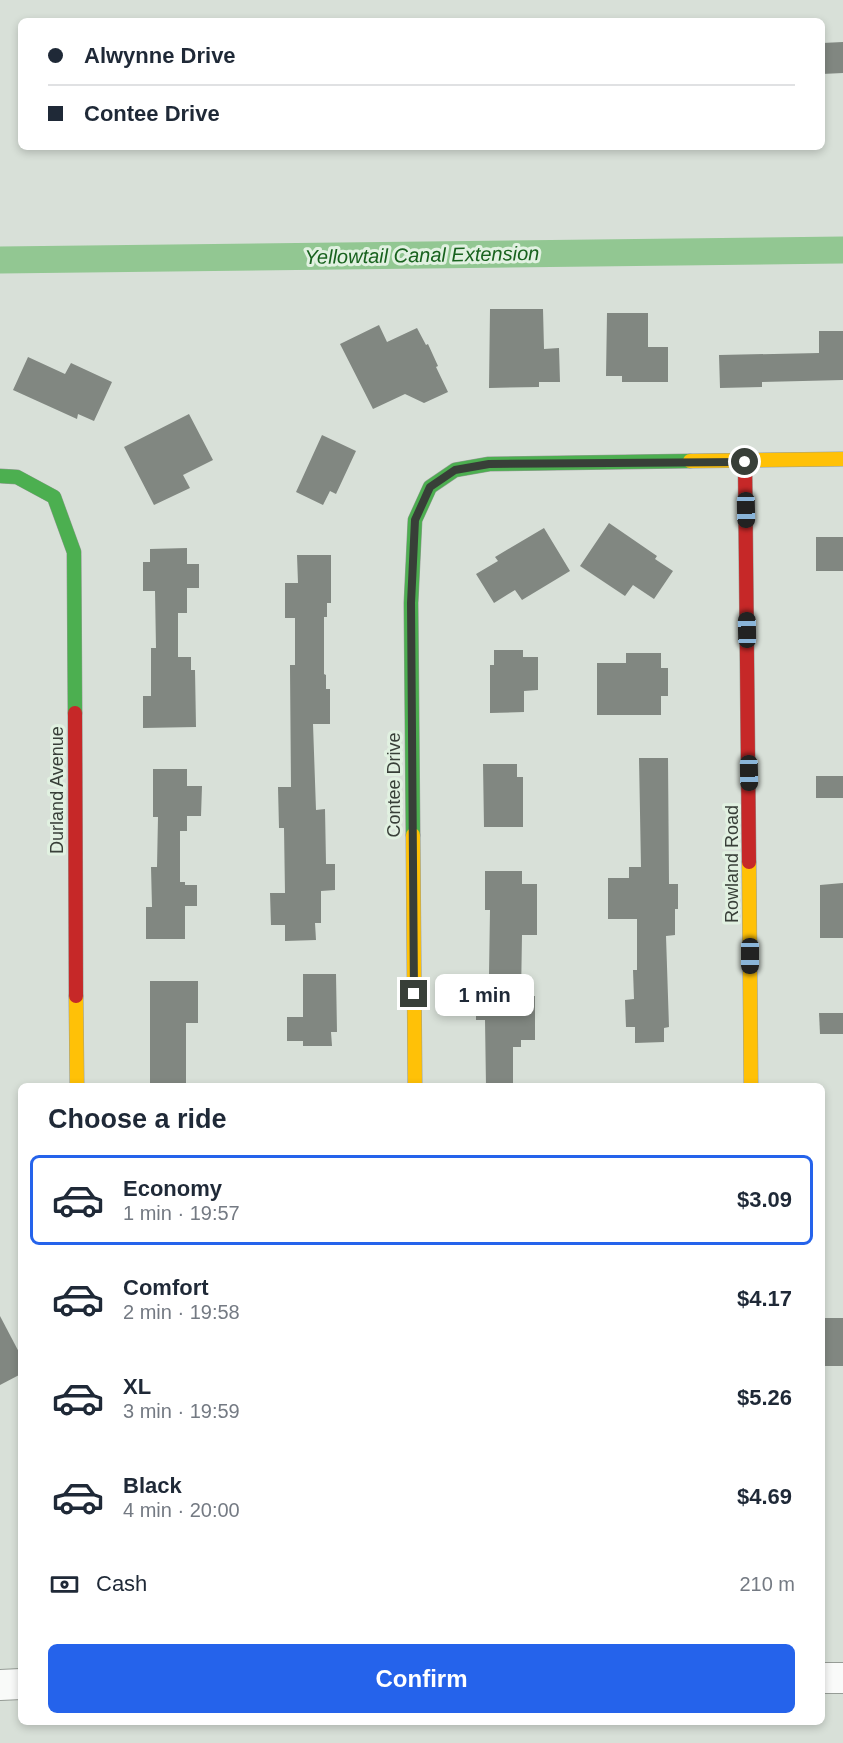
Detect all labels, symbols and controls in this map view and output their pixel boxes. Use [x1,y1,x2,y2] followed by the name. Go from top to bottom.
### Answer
[84,43,236,68] text: Alwynne Drive
[84,101,220,126] text: Contee Drive
[305,242,539,268] water label: Yellowtail Canal Extension
[731,448,758,475] route start
[737,492,755,528] car
[738,612,756,648] car
[47,726,67,854] street label: Durland Avenue
[384,732,404,838] street label: Contee Drive
[740,755,758,791] car
[722,805,742,923] street label: Rowland Road
[741,938,759,974] car
[435,973,534,1015] callout: 1 min
[400,980,427,1007] route end
[458,984,511,1006] text: 1 min
[48,1104,227,1134] text: Choose a ride
[51,1173,105,1227] icon: car
[123,1176,222,1201] text: Economy
[737,1187,792,1212] text: $3.09
[123,1202,240,1224] text: 1 min · 19:57
[51,1272,105,1326] icon: car
[123,1275,209,1300] text: Comfort
[737,1286,792,1311] text: $4.17
[123,1301,240,1323] text: 2 min · 19:58
[51,1371,105,1425] icon: car
[123,1374,151,1399] text: XL
[737,1385,792,1410] text: $5.26
[123,1400,240,1422] text: 3 min · 19:59
[51,1470,105,1524] icon: car
[123,1473,182,1498] text: Black
[737,1484,792,1509] text: $4.69
[123,1499,240,1521] text: 4 min · 20:00
[48,1568,81,1601] icon: cash
[96,1571,147,1596] text: Cash
[739,1573,795,1595] text: 210 m
[48,1644,795,1713] button: Confirm

